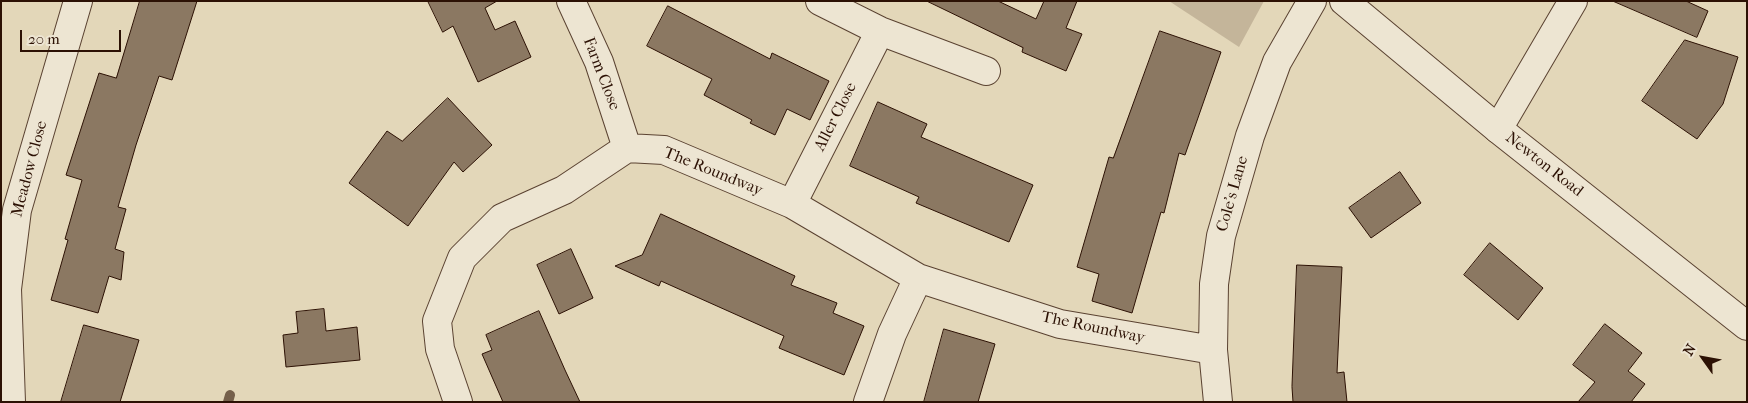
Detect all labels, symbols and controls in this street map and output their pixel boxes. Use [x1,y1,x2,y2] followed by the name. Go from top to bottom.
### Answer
[22,20,124,52] scale bar
[28,30,60,48] text: 20 m
[578,35,624,113] street label: Farm Close
[811,80,861,154] street label: Aller Close
[8,119,52,219] street label: Meadow Close
[1501,129,1587,201] street label: Newton Road
[661,143,765,201] street label: The Roundway
[1213,154,1253,234] street label: Cole's Lane
[1040,308,1146,348] street label: The Roundway
[1678,333,1728,383] north arrow
[1680,341,1700,359] text: N

